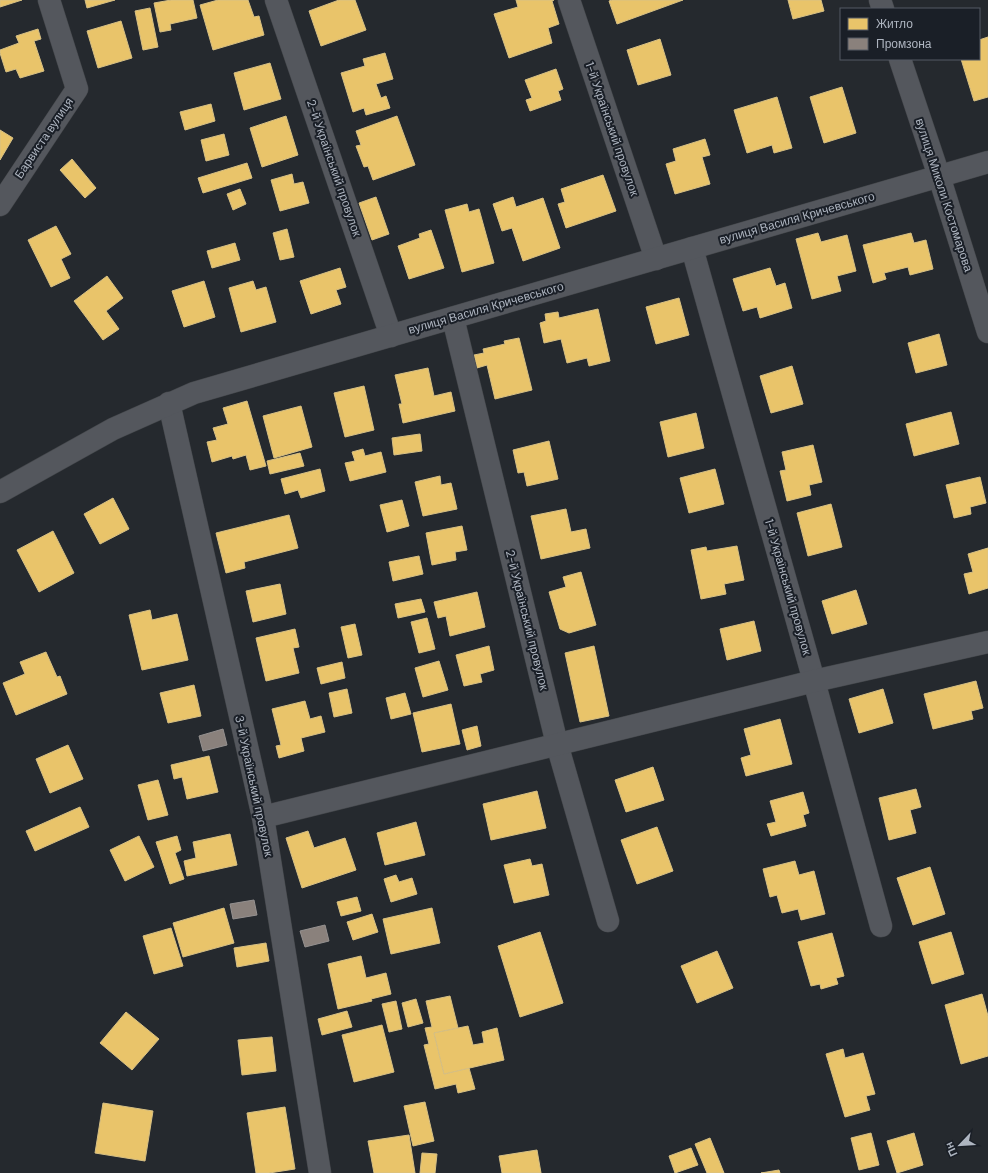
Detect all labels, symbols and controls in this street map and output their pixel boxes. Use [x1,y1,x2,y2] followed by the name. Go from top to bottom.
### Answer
[840,8,980,60] legend
[876,16,913,32] text: Житло
[876,36,932,52] text: Промзона
[582,60,643,199] street label: 1-й Український провулок
[11,94,77,182] street label: Барвиста вулиця
[303,97,365,239] street label: 2-й Український провулок
[912,116,976,274] street label: вулиця Миколи Костомарова
[717,188,877,248] street label: вулиця Василя Кричевського
[406,278,566,338] street label: вулиця Василя Кричевського
[761,517,815,658] street label: 1-й Український провулок
[502,548,552,692] street label: 2-й Український провулок
[231,714,277,859] street label: 3-й Український провулок
[940,1125,980,1165] north arrow
[942,1140,960,1159] text: Пн

